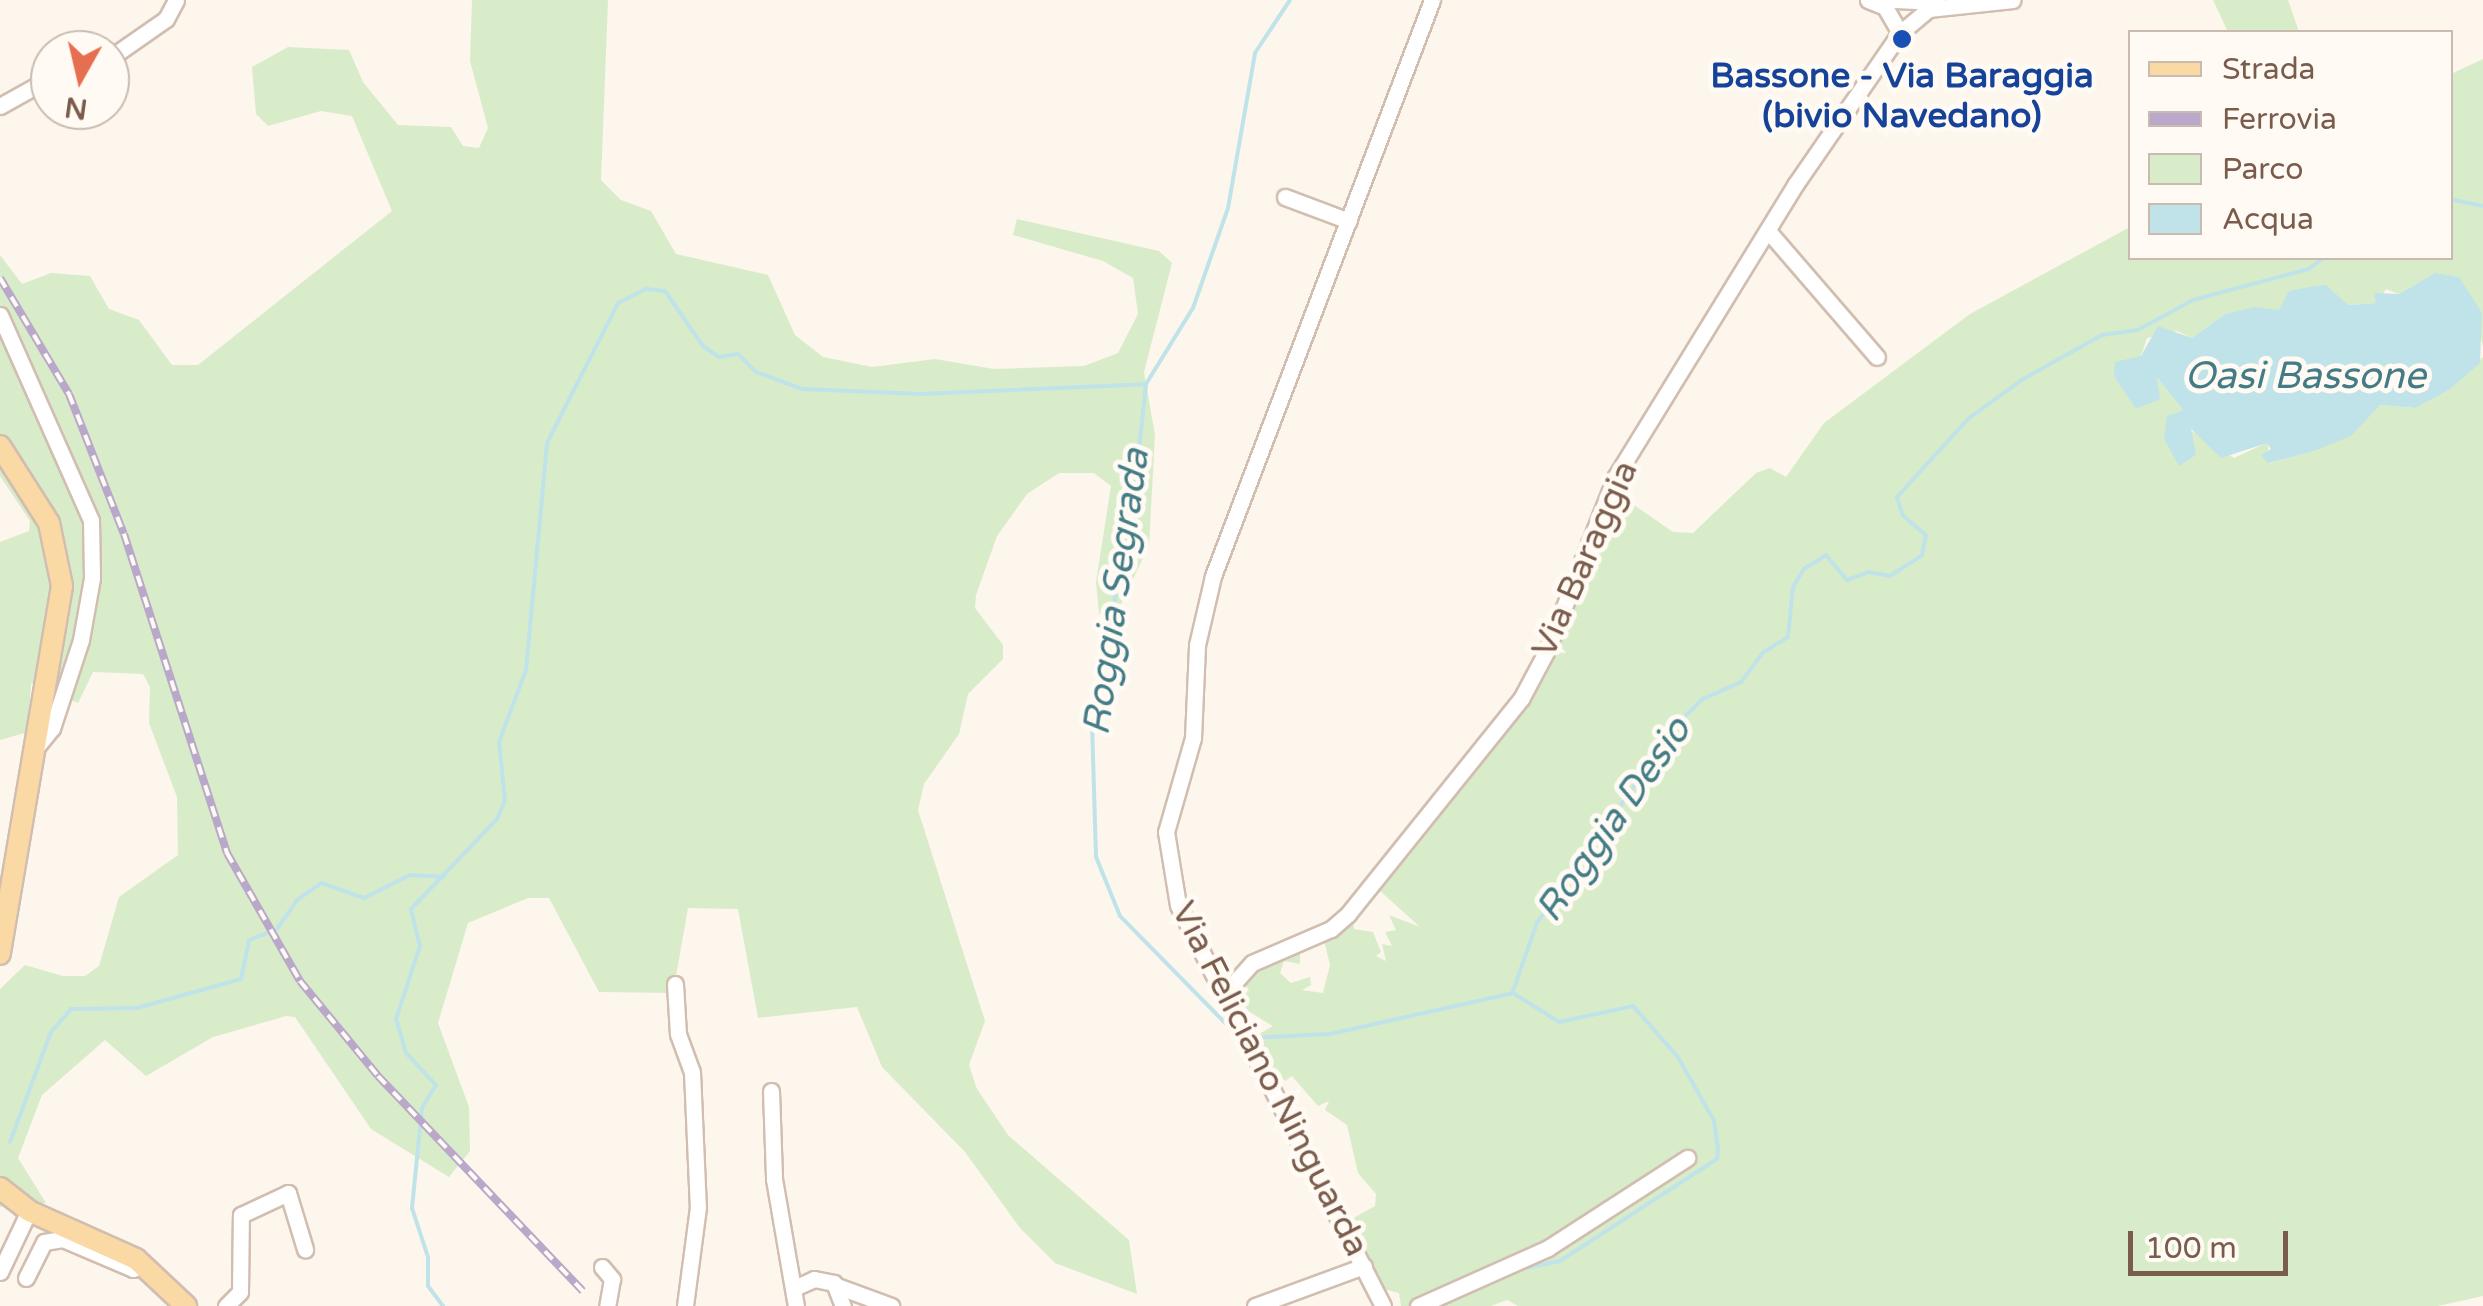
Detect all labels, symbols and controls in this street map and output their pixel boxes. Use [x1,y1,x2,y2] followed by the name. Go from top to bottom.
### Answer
[1891,28,1913,50] marker: Bassone - Via Baraggia (bivio Navedano)
[30,30,130,130] north arrow
[2128,30,2453,260] legend
[2222,51,2315,88] text: Strada
[1710,55,2094,137] place label: Bassone - Via Baraggia (bivio Navedano)
[63,89,90,126] text: N
[2222,101,2337,138] text: Ferrovia
[2222,151,2303,188] text: Parco
[2222,201,2314,238] text: Acqua
[2184,354,2426,400] water label: Oasi Bassone
[1074,446,1160,738] water label: Roggia Segrada
[1523,454,1647,664] street label: Via Baraggia
[1527,709,1701,931] water label: Roggia Desio
[1162,894,1378,1264] street label: Via Feliciano Ninguarda
[2133,1211,2293,1273] scale bar
[2145,1230,2237,1267] text: 100 m

